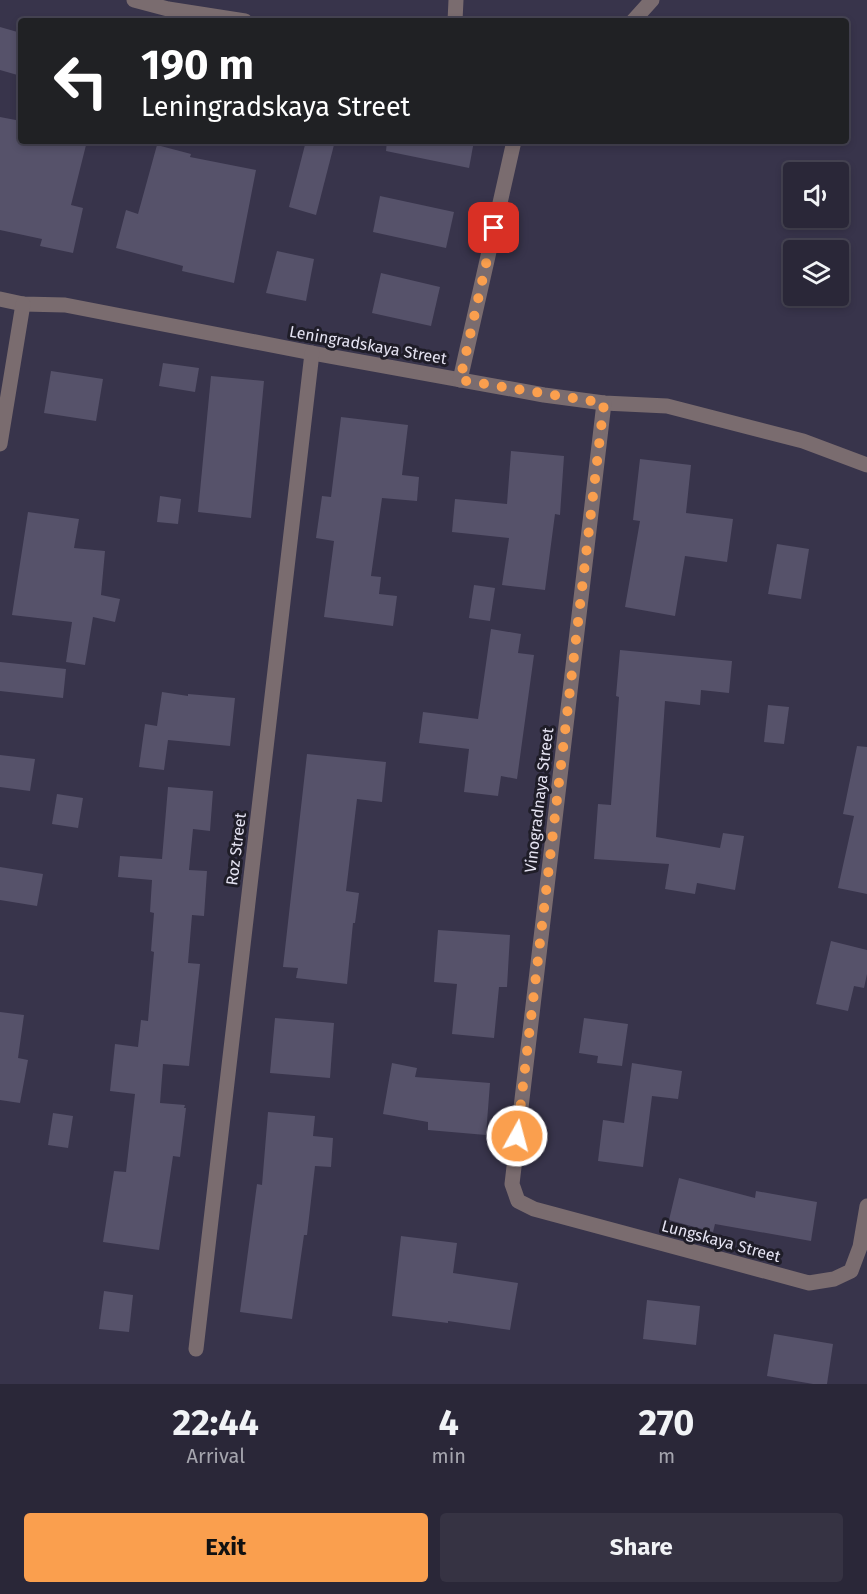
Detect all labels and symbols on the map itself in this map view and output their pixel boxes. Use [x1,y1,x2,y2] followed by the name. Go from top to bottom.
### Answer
[468,202,519,253] pin
[288,322,448,368] street label: Leningradskaya Street
[521,726,557,874] street label: Vinogradnaya Street
[222,811,250,887] street label: Roz Street
[485,1104,549,1168] position arrow
[659,1216,783,1266] street label: Lungskaya Street

